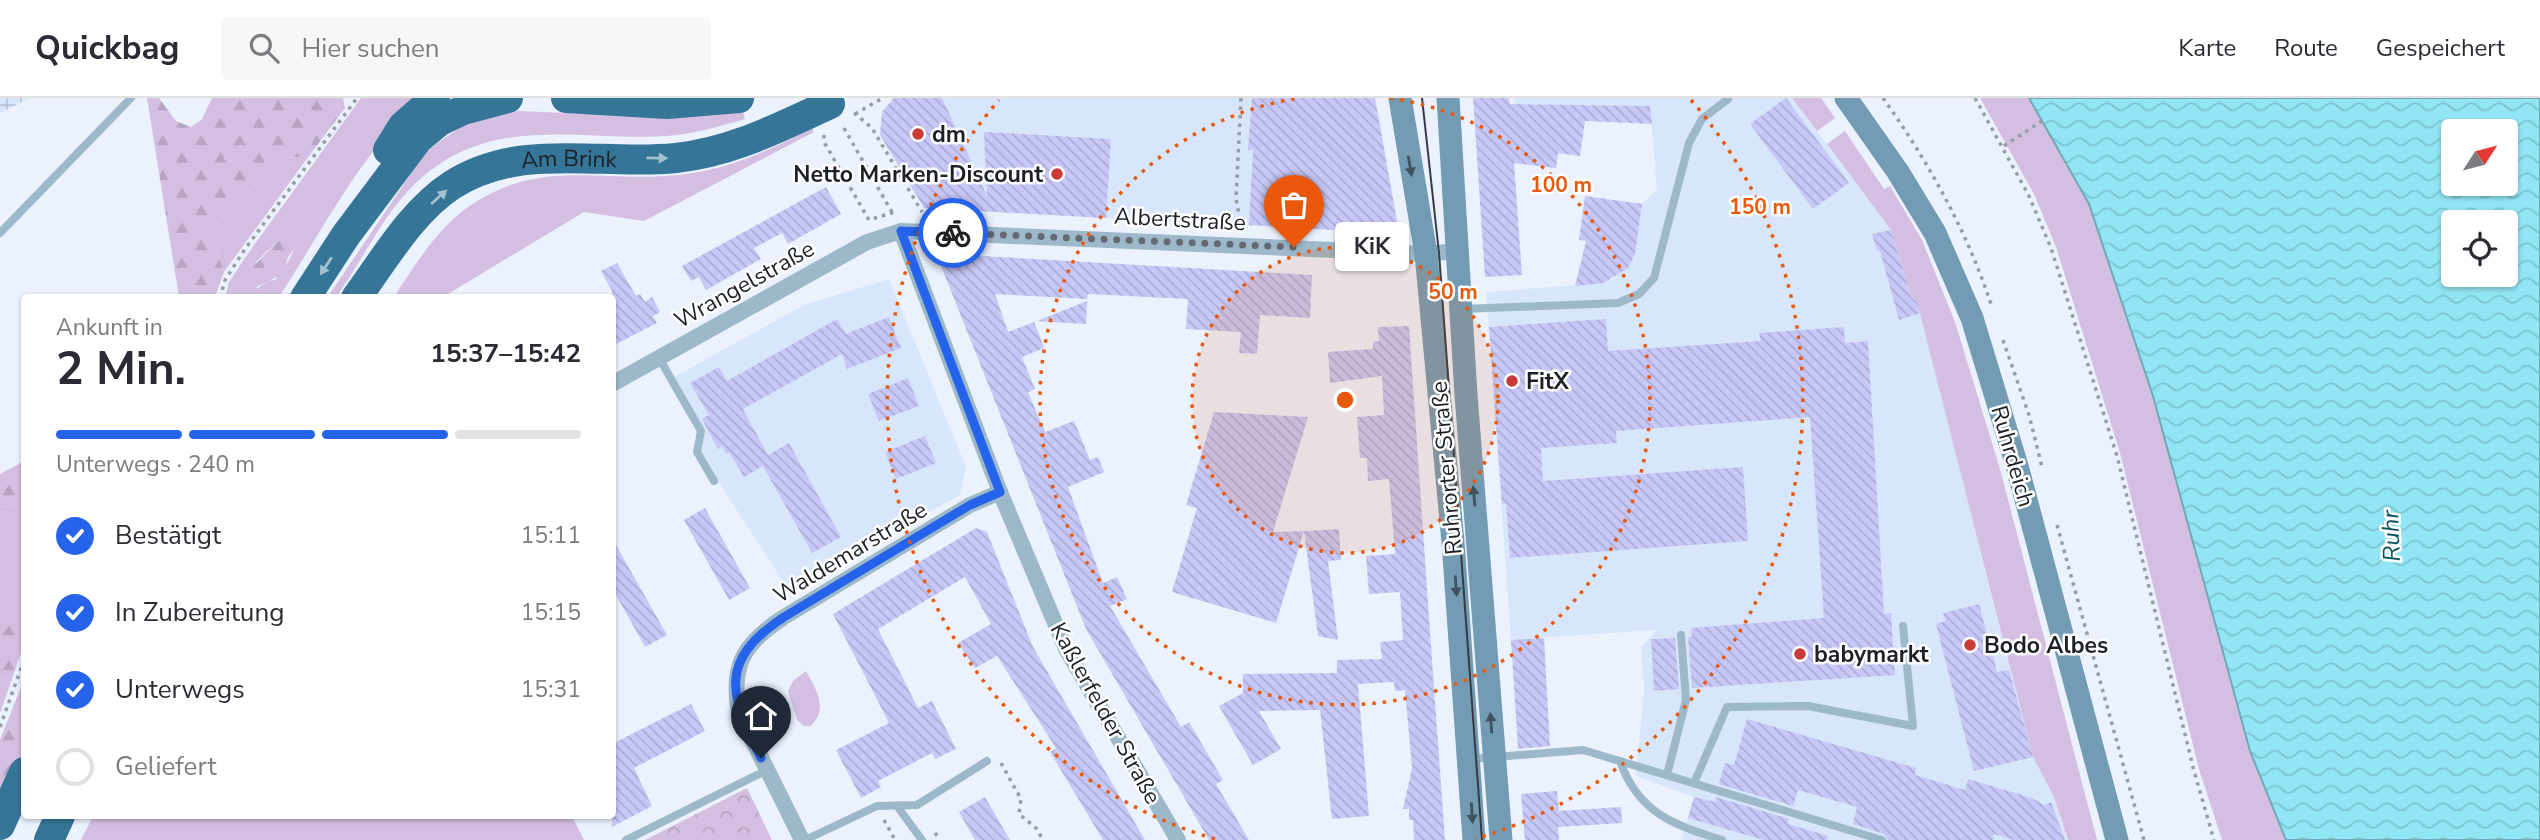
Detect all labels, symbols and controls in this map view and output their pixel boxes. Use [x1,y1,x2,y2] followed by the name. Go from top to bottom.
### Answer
[221,17,711,80] search box
[35,26,179,71] text: Quickbag
[245,29,283,67] icon: search
[301,31,440,66] text: Hier suchen
[2178,32,2236,64] text: Karte
[2274,32,2338,64] text: Route
[2376,32,2505,64] text: Gespeichert
[932,119,966,150] place label: dm
[2441,119,2518,196] north arrow
[2441,119,2518,287] map controls
[910,126,926,142] marker: dm
[519,143,618,176] street label: Am Brink
[647,152,669,164] one-way arrow
[1404,155,1415,177] one-way arrow
[793,159,1043,190] place label: Netto Marken-Discount
[1049,166,1065,182] marker: Netto Marken-Discount
[1530,171,1592,199] text: 100 m
[1264,175,1324,247] pin
[1275,186,1313,224] icon: bag
[430,189,448,205] one-way arrow
[1729,193,1791,221] text: 150 m
[918,198,988,268] courier
[1113,201,1247,238] street label: Albertstraße
[2441,210,2518,287] button: locate
[934,214,972,252] icon: bike
[1336,222,1410,272] callout: KiK
[1354,231,1390,262] text: KiK
[669,233,820,336] street label: Wrangelstraße
[319,256,332,276] one-way arrow
[1428,278,1478,306] text: 50 m
[56,312,163,343] text: Ankunft in
[430,336,581,371] text: 15:37–15:42
[56,337,186,400] text: 2 Min.
[1526,366,1570,397] place label: FitX
[1504,373,1520,389] marker: FitX
[1423,380,1470,556] street label: Ruhrorter Straße
[1333,388,1357,412] centre of rings
[1983,402,2042,510] street label: Ruhrdeich
[56,449,255,480] text: Unterwegs · 240 m
[1468,485,1479,507] one-way arrow
[768,494,933,611] street label: Waldemarstraße
[2374,508,2408,562] water label: Ruhr
[56,517,94,555] icon: check
[115,518,221,553] text: Bestätigt
[521,520,581,551] text: 15:11
[1451,575,1462,597] one-way arrow
[56,594,94,632] icon: check
[115,595,284,630] text: In Zubereitung
[521,597,581,628] text: 15:15
[1043,617,1168,810] street label: Kaßlerfelder Straße
[1984,630,2108,661] place label: Bodo Albes
[1962,637,1978,653] marker: Bodo Albes
[1814,639,1929,670] place label: babymarkt
[1792,646,1808,662] marker: babymarkt
[56,671,94,709] icon: check
[115,672,245,707] text: Unterwegs
[521,674,581,705] text: 15:31
[731,686,791,758] pin
[742,697,780,735] icon: home
[1485,712,1496,734] one-way arrow
[115,749,216,784] text: Geliefert
[1467,802,1478,824] one-way arrow

